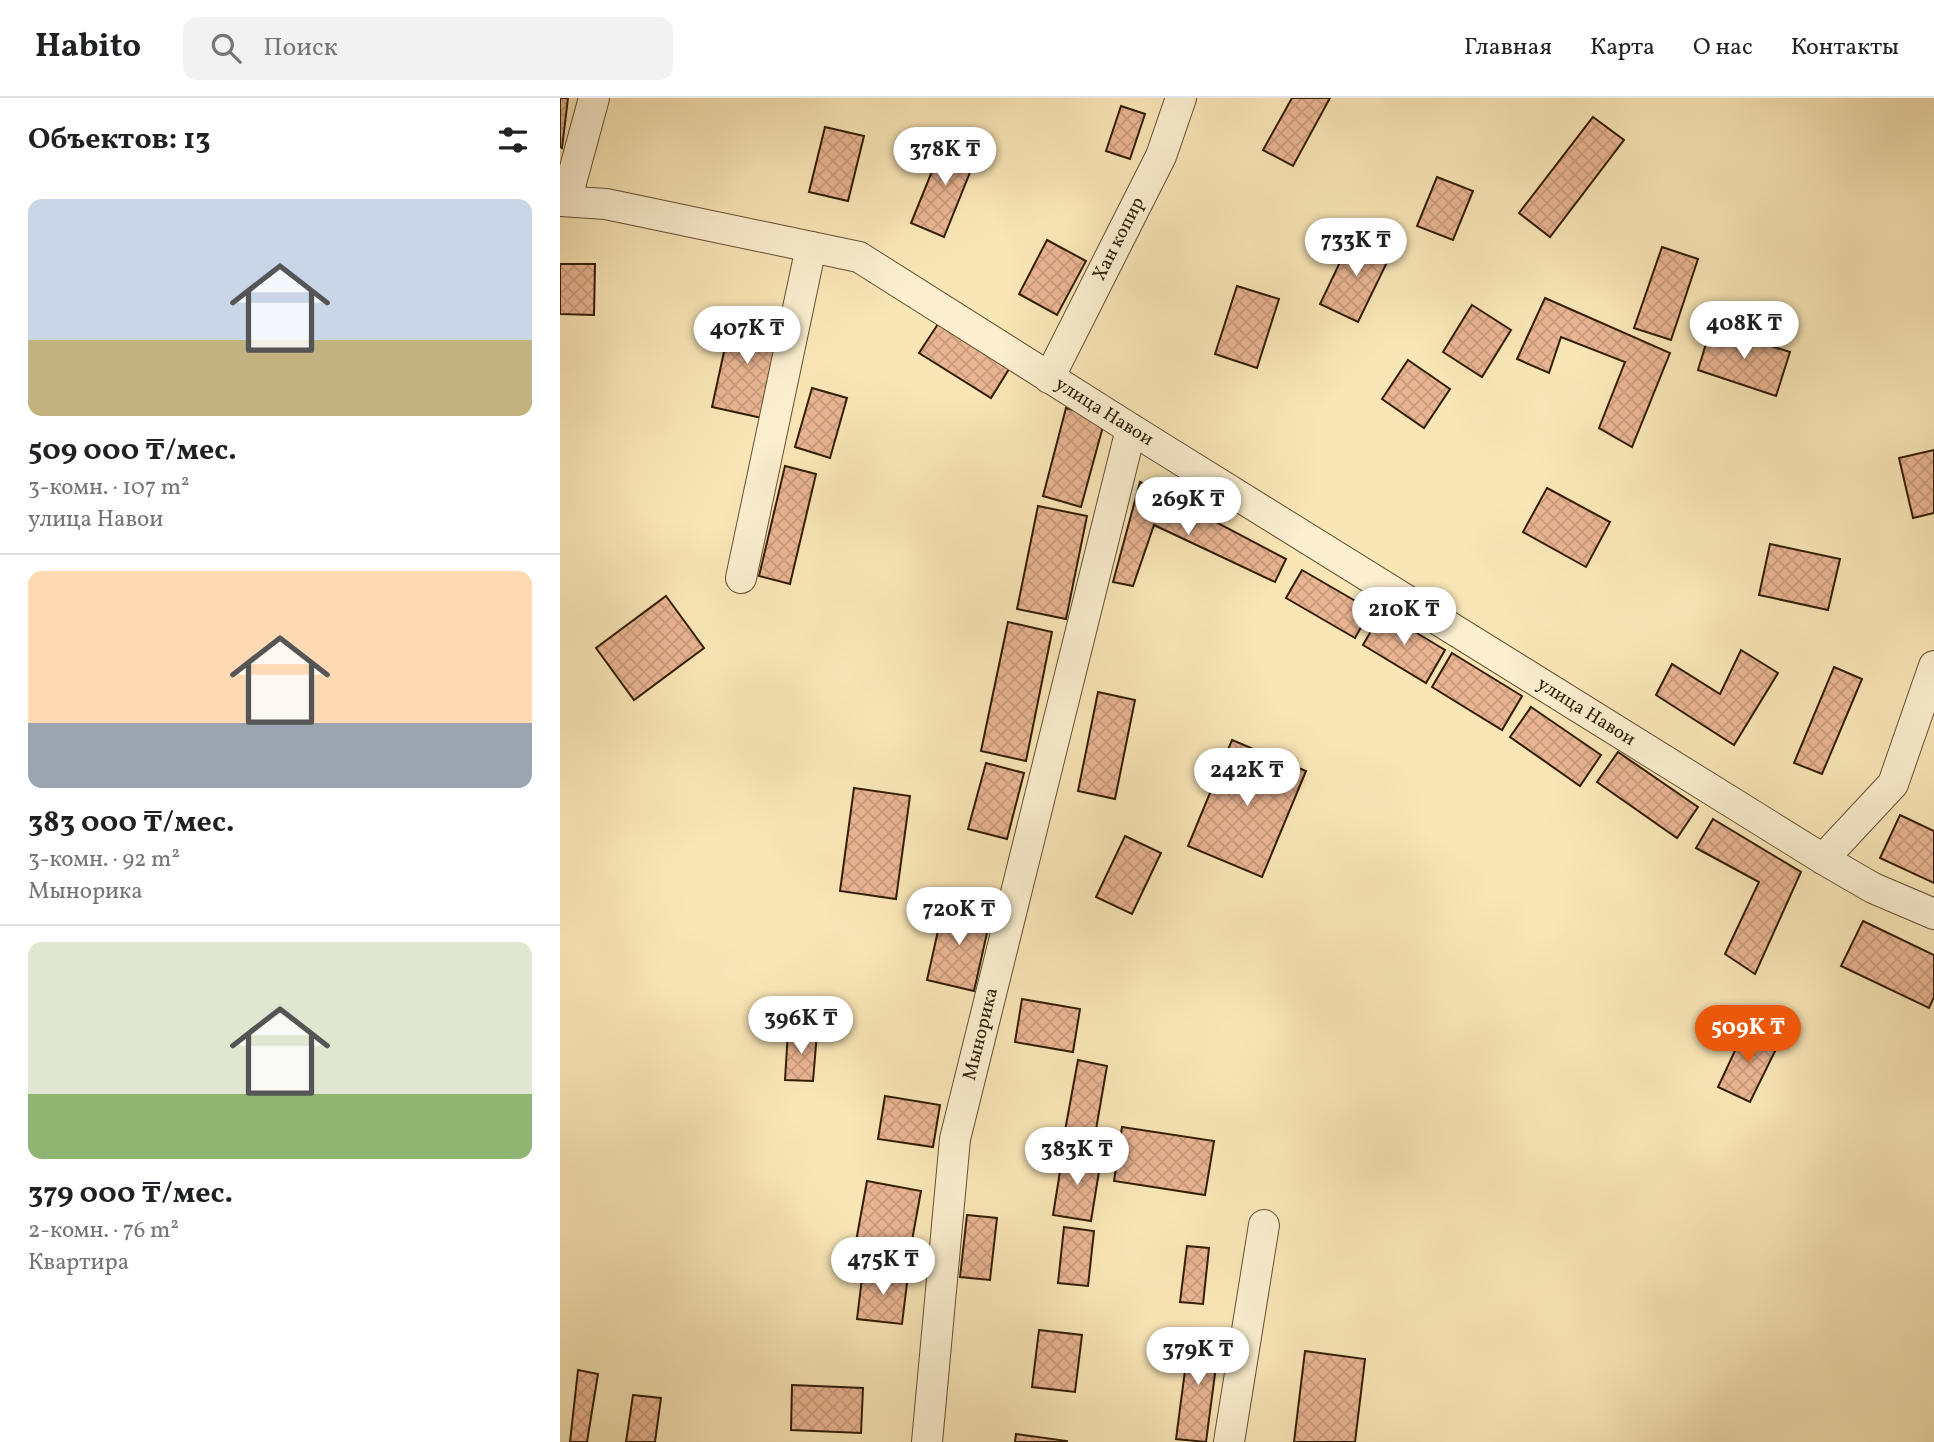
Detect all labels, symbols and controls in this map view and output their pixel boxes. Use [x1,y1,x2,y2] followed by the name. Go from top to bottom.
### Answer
[183,17,673,80] search box
[35,25,141,71] text: Habito
[207,29,245,67] icon: search
[263,30,338,66] text: Поиск
[1464,31,1552,65] text: Главная
[1590,31,1655,65] text: Карта
[1693,31,1753,65] text: О нас
[1791,31,1899,65] text: Контакты
[28,119,211,161] text: Объектов: 13
[494,121,532,159] icon: filters
[888,127,1002,187] pin: 378K ₸
[909,134,981,166] text: 378K ₸
[1087,192,1151,285] street label: Хан копир
[1299,218,1413,278] pin: 733K ₸
[1321,225,1391,257] text: 733K ₸
[217,245,343,371] icon: home
[1687,302,1801,361] pin: 408K ₸
[690,306,804,366] pin: 407K ₸
[1706,308,1782,340] text: 408K ₸
[710,313,784,345] text: 407K ₸
[1050,371,1158,453] street label: улица Навои
[28,430,237,472] text: 509 000 ₸/мес.
[28,472,190,504] text: 3-комн. · 107 m²
[1131,478,1245,537] pin: 269K ₸
[1151,484,1225,516] text: 269K ₸
[28,504,163,536] text: улица Навои
[1347,588,1461,647] pin: 210K ₸
[1368,594,1440,626] text: 210K ₸
[217,617,343,743] icon: home
[1532,671,1640,753] street label: улица Навои
[1190,748,1304,808] pin: 242K ₸
[1210,755,1284,787] text: 242K ₸
[28,802,234,844] text: 383 000 ₸/мес.
[28,844,180,876] text: 3-комн. · 92 m²
[28,876,143,908] text: Мынорика
[902,888,1016,947] pin: 720K ₸
[922,894,996,926] text: 720K ₸
[957,985,1005,1083] street label: Мынорика
[217,988,343,1114] icon: home
[744,996,858,1056] pin: 396K ₸
[764,1003,838,1035] text: 396K ₸
[1691,1006,1805,1065] pin: 509K ₸
[1711,1012,1785,1044] text: 509K ₸
[1020,1128,1134,1187] pin: 383K ₸
[1041,1134,1113,1166] text: 383K ₸
[28,1173,233,1215] text: 379 000 ₸/мес.
[28,1215,179,1247] text: 2-комн. · 76 m²
[826,1238,940,1297] pin: 475K ₸
[847,1244,919,1276] text: 475K ₸
[28,1247,129,1279] text: Квартира
[1141,1328,1255,1387] pin: 379K ₸
[1162,1334,1234,1366] text: 379K ₸

